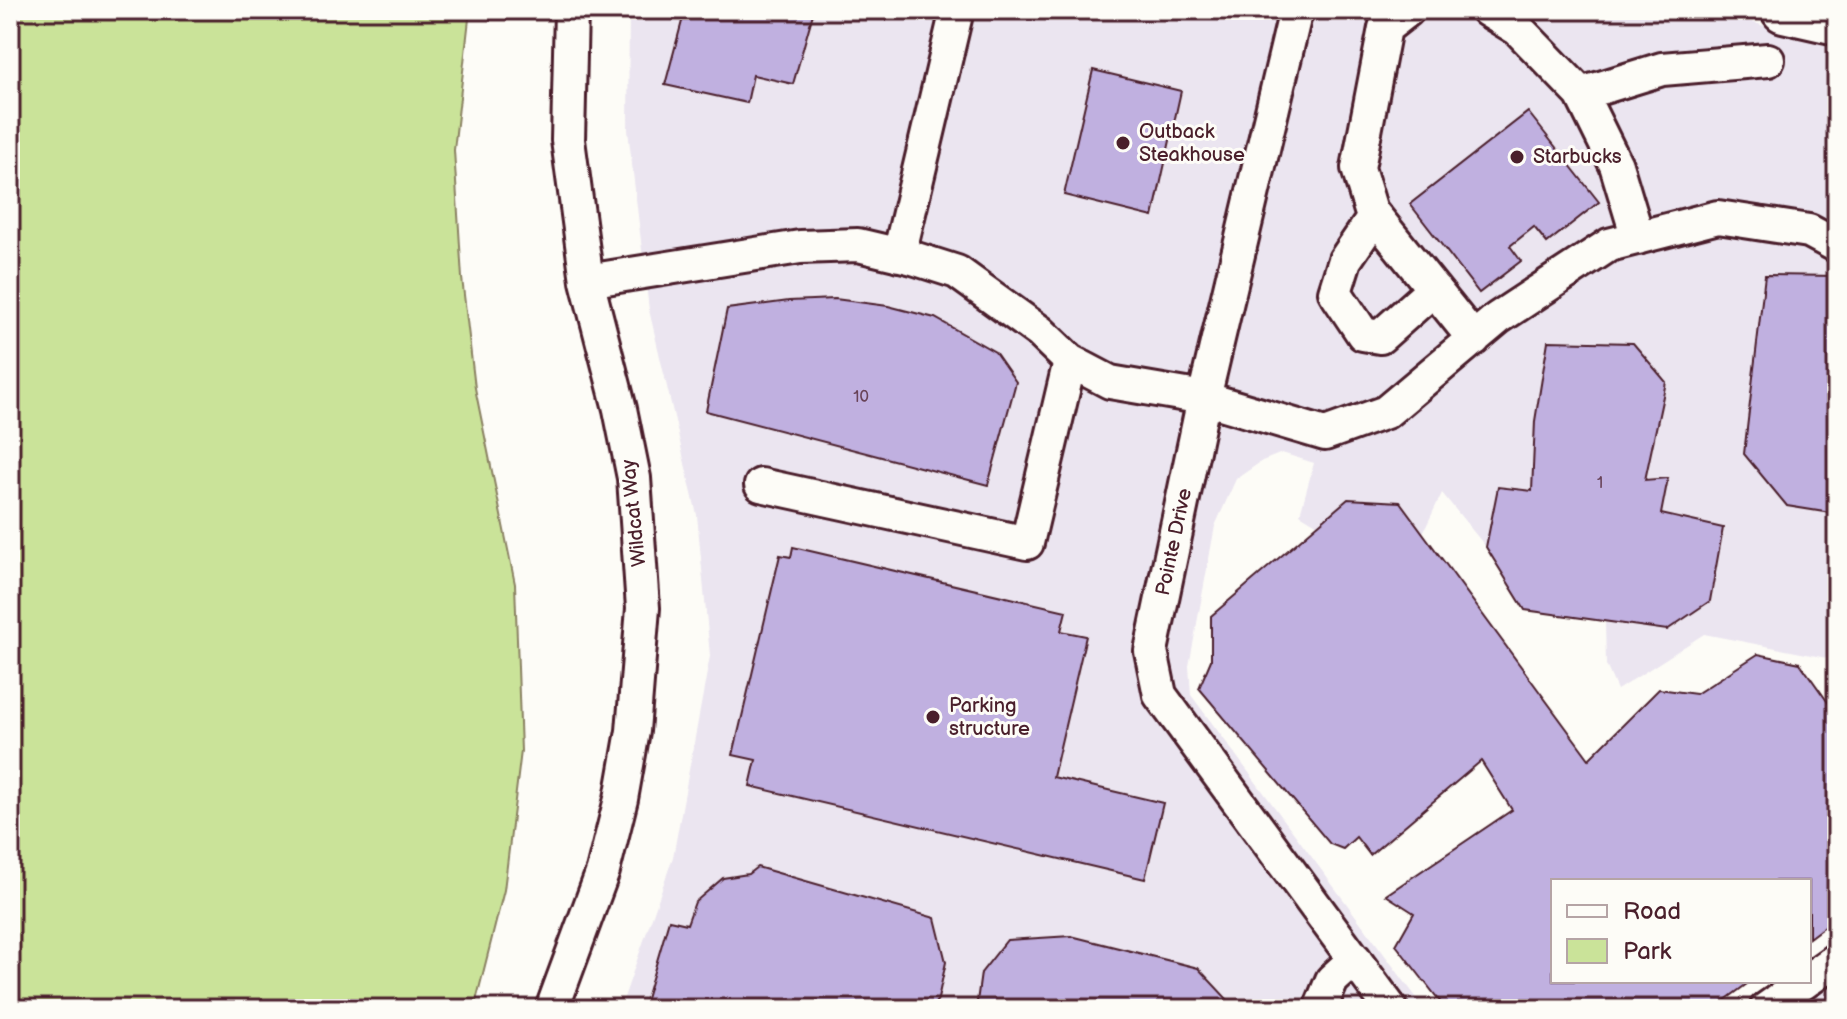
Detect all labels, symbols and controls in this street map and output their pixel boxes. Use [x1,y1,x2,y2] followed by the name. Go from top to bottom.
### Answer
[1139,120,1245,167] place label: Outback Steakhouse
[1114,134,1132,152] marker: Outback Steakhouse
[1533,145,1622,169] place label: Starbucks
[1508,148,1526,166] marker: Starbucks
[853,388,869,407] house number: 10
[616,458,652,568] street label: Wildcat Way
[1597,474,1603,493] house number: 1
[1151,486,1197,598] street label: Pointe Drive
[949,694,1030,741] place label: Parking structure
[924,708,942,726] marker: Parking structure
[1551,879,1811,983] legend
[1623,897,1681,926] text: Road
[1623,937,1671,966] text: Park

